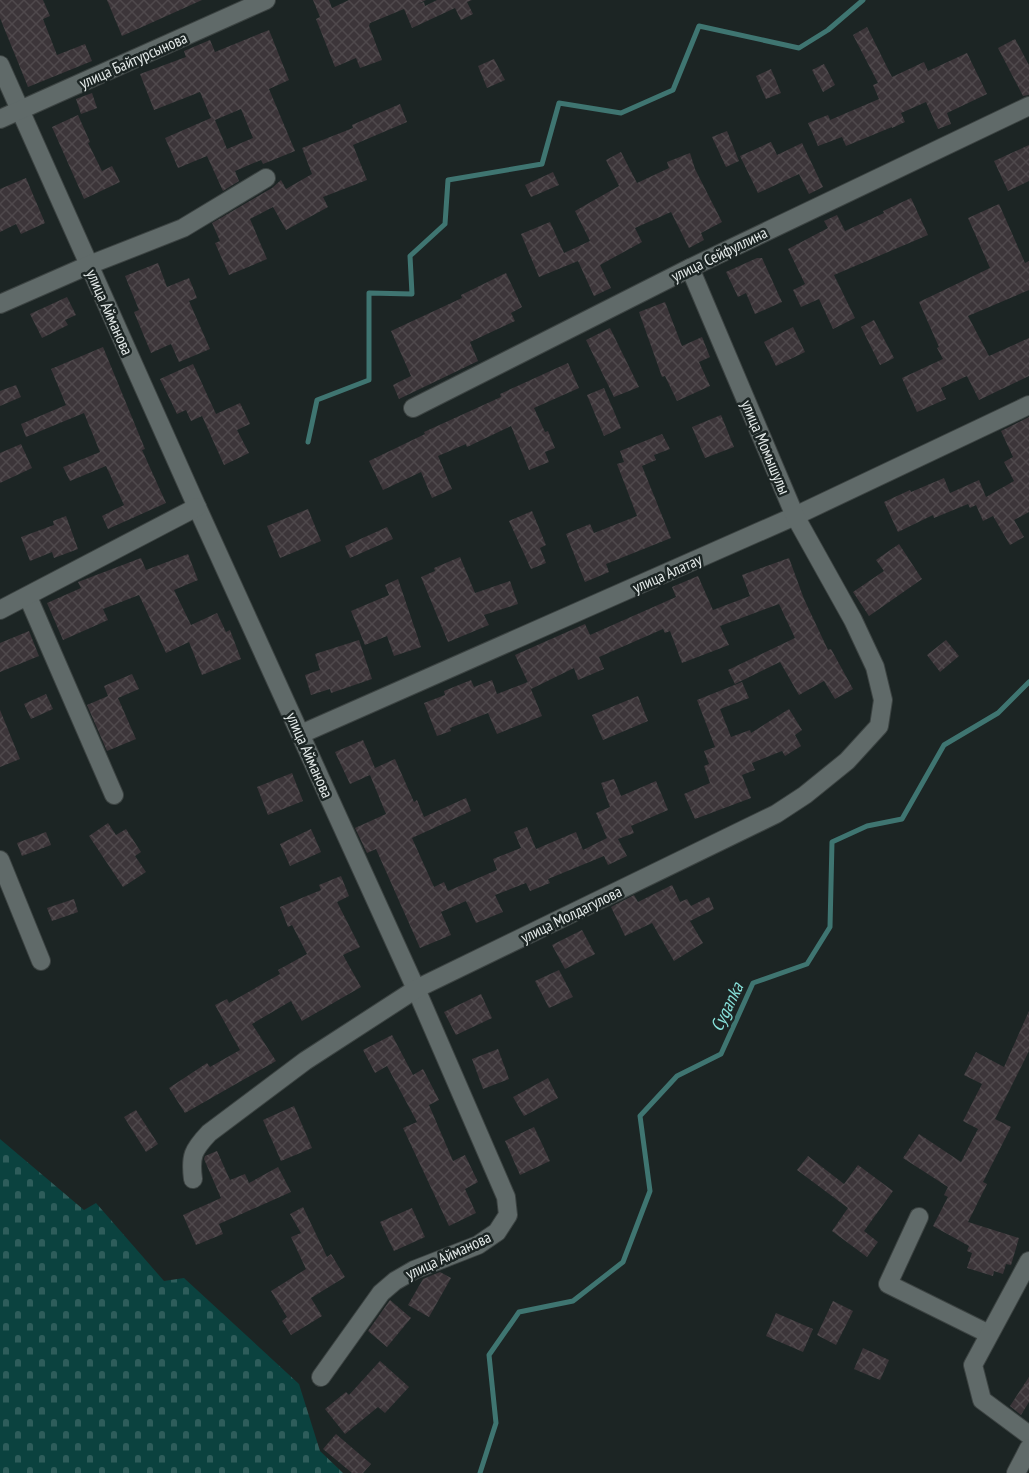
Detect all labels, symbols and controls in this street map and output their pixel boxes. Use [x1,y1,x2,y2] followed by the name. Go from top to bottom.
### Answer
[76,27,190,93] street label: улица Байтурсынова
[668,222,770,286] street label: улица Сейфуллина
[82,266,138,358] street label: улица Айманова
[737,397,795,497] street label: улица Момышулы
[629,549,705,597] street label: улица Алатау
[282,709,338,801] street label: улица Айманова
[517,881,625,947] street label: улица Молдагулова
[705,978,749,1035] water label: Cyganka
[402,1227,494,1283] street label: улица Айманова

